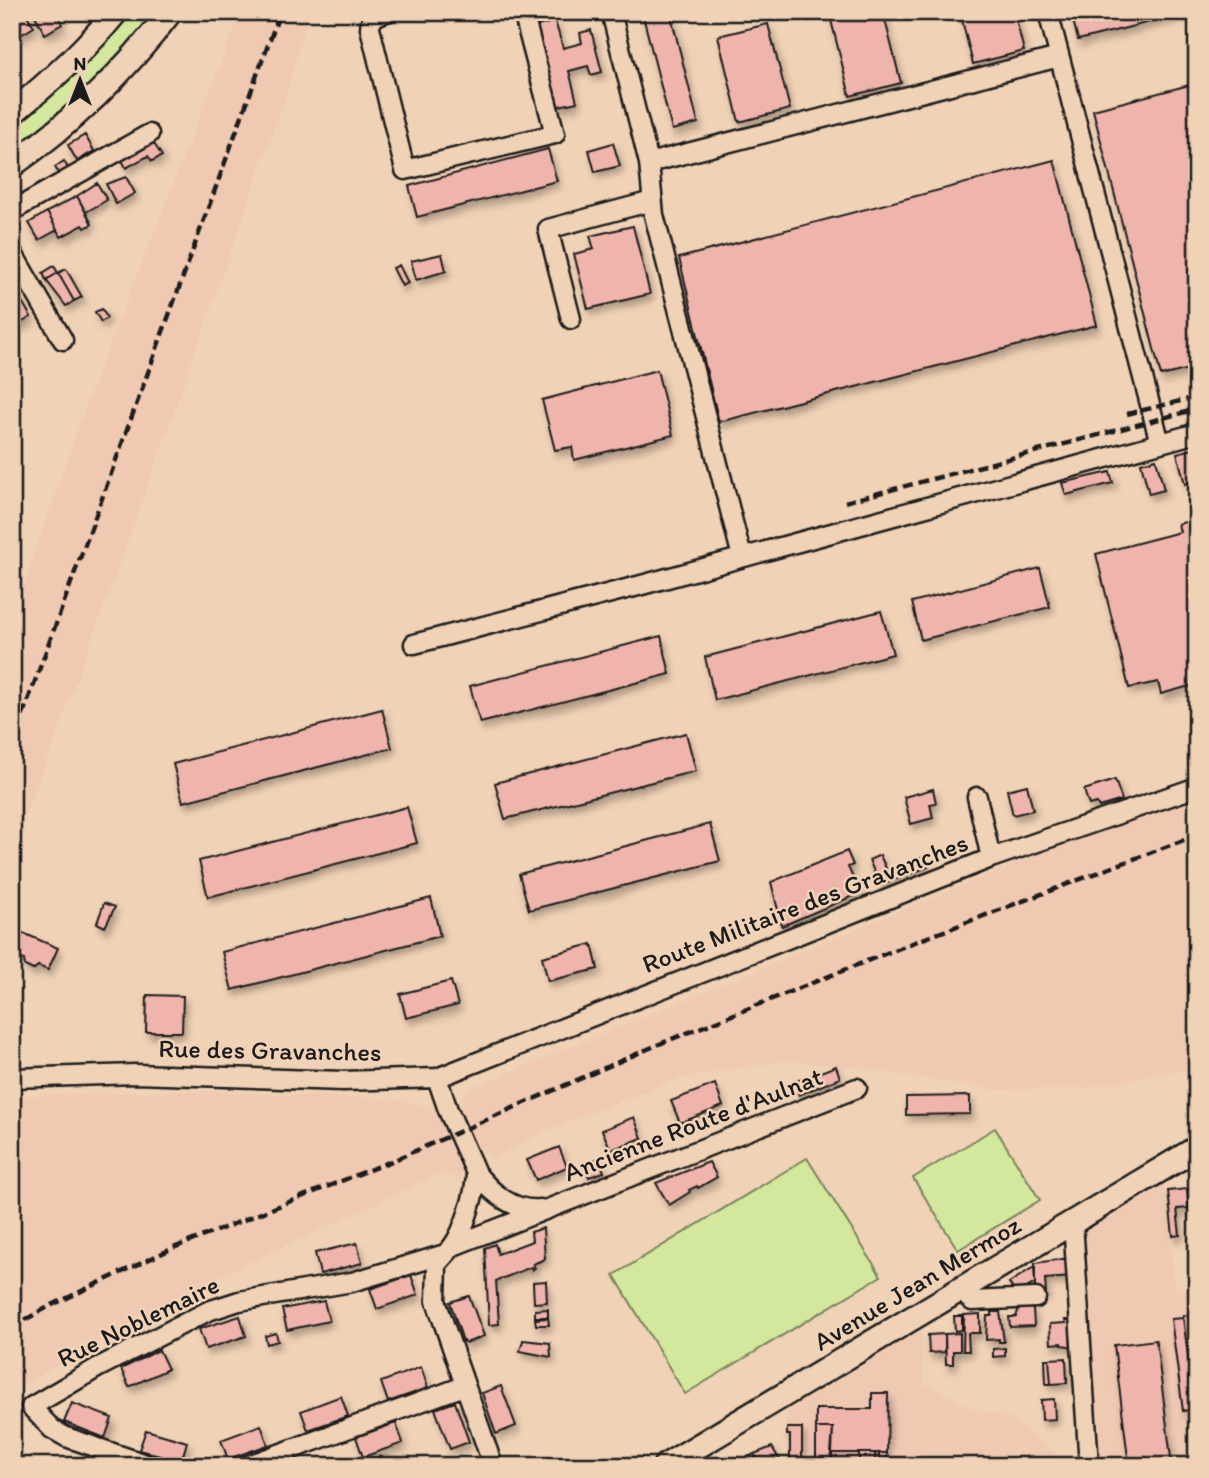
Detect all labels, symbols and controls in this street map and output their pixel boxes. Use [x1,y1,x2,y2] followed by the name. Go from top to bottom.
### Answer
[46,46,116,116] north arrow
[74,52,86,75] text: N
[638,826,972,980] street label: Route Militaire des Gravanches
[158,1032,382,1068] street label: Rue des Gravanches
[559,1060,827,1188] street label: Ancienne Route d'Aulnat
[808,1209,1026,1357] street label: Avenue Jean Mermoz
[52,1268,224,1374] street label: Rue Noblemaire

